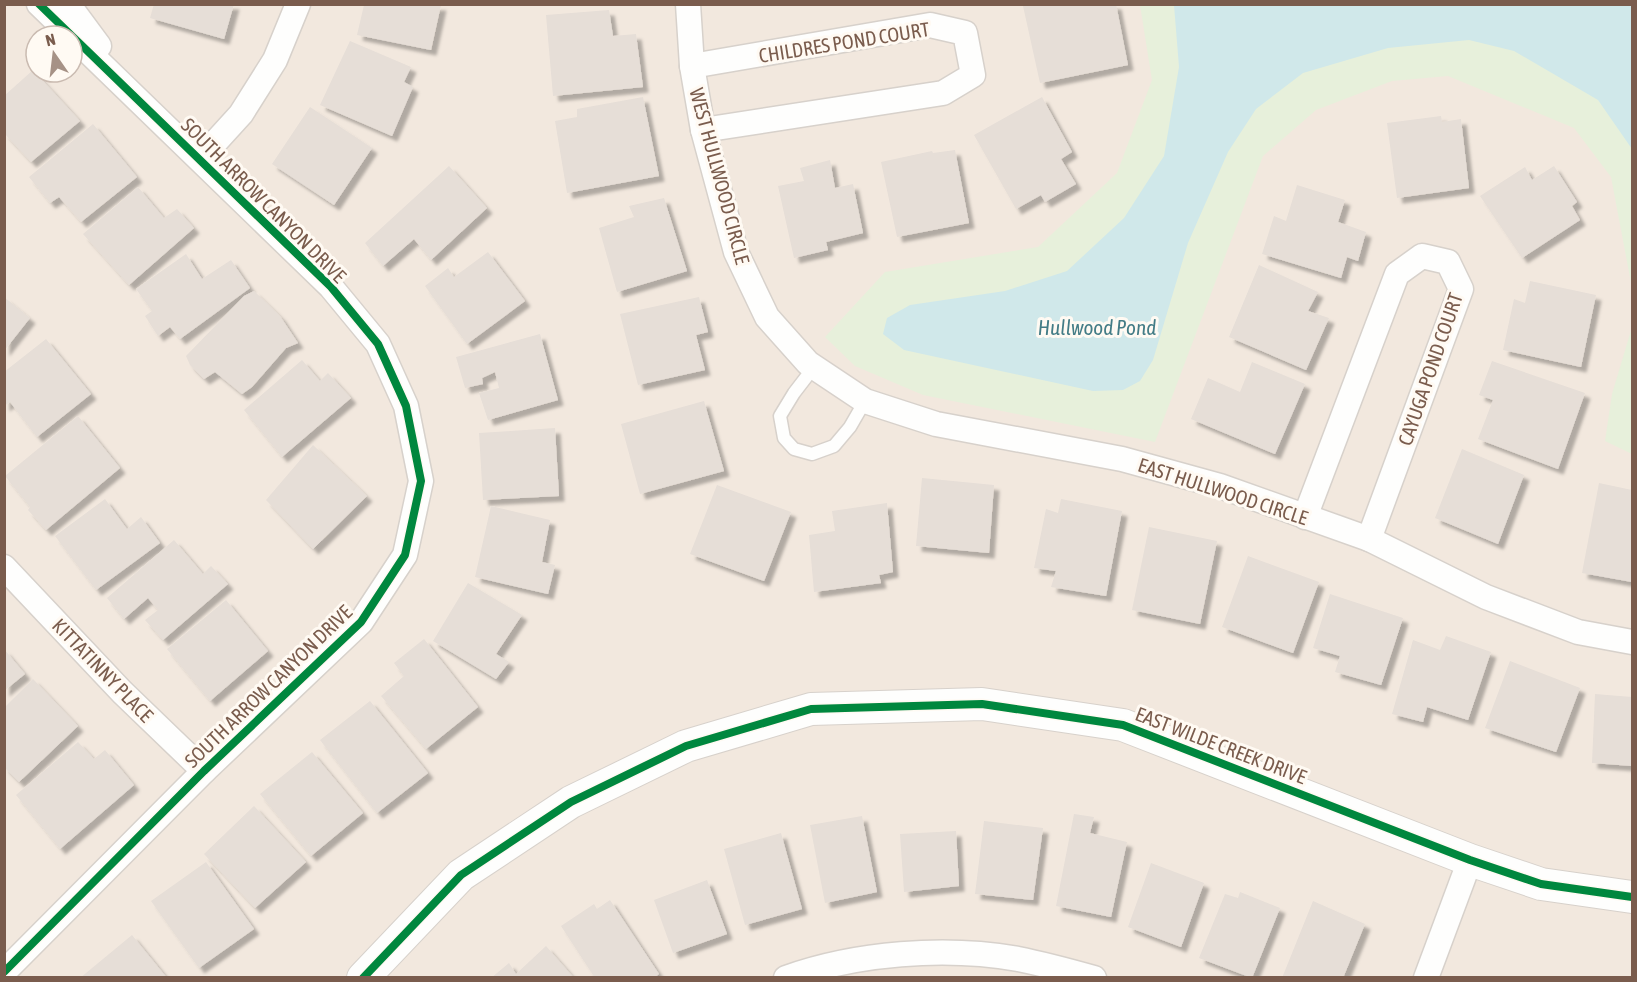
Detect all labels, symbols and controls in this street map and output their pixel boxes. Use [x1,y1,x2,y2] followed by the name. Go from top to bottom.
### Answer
[757,17,931,67] street label: CHILDRES POND COURT
[24,24,84,84] north arrow
[44,30,57,49] text: N
[685,85,755,267] street label: WEST HULLWOOD CIRCLE
[177,113,351,287] street label: SOUTH ARROW CANYON DRIVE
[1393,290,1467,448] street label: CAYUGA POND COURT
[1038,315,1156,339] water label: Hullwood Pond
[1135,453,1311,529] street label: EAST HULLWOOD CIRCLE
[180,600,357,772] street label: SOUTH ARROW CANYON DRIVE
[48,614,158,727] street label: KITTATINNY PLACE
[1132,702,1310,788] street label: EAST WILDE CREEK DRIVE

